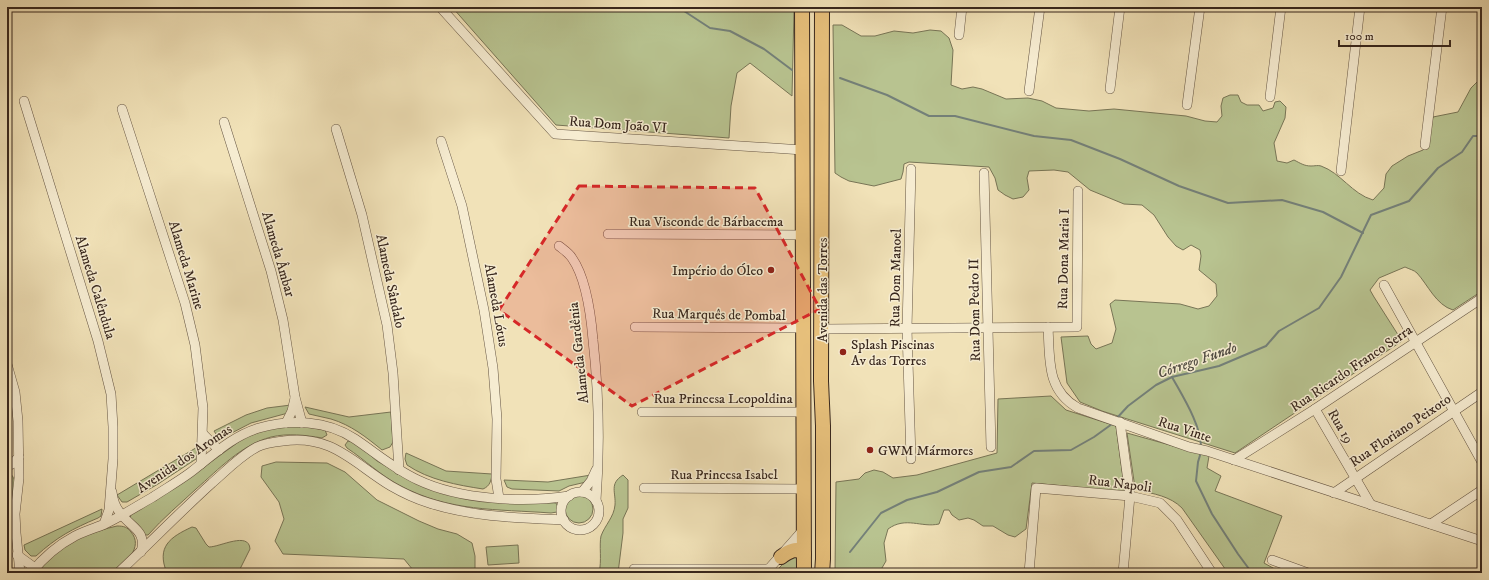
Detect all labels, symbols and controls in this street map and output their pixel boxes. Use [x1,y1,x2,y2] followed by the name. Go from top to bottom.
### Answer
[1339,22,1450,48] scale bar
[1345,29,1374,44] text: 100 m
[568,113,668,137] street label: Rua Dom João VI
[1054,208,1074,310] street label: Rua Dona Maria I
[257,209,299,300] street label: Alameda Âmbar
[629,213,783,231] street label: Rua Visconde de Bárbacema
[164,219,208,312] street label: Alameda Marine
[886,228,906,327] street label: Rua Dom Manoel
[71,233,119,341] street label: Alameda Calêndula
[371,233,409,330] street label: Alameda Sândalo
[814,237,832,342] street label: Avenida das Torres
[965,258,985,362] street label: Rua Dom Pedro II
[480,262,512,348] street label: Alameda Lótus
[672,262,763,280] place label: Império do Óleo
[766,265,776,275] marker: Império do Óleo
[565,301,593,404] street label: Alameda Gardênia
[652,305,787,325] street label: Rua Marquês de Pombal
[1287,321,1416,416] street label: Rua Ricardo Franco Serra
[851,336,935,370] place label: Splash Piscinas Av das Torres
[1155,338,1240,383] water label: Córrego Fundo
[838,347,848,357] marker: Splash Piscinas Av das Torres
[653,390,793,408] street label: Rua Princesa Leopoldina
[1346,390,1455,471] street label: Rua Floriano Peixoto
[1323,406,1357,447] street label: Rua 19
[1156,413,1214,447] street label: Rua Vinte
[134,420,236,497] street label: Avenida dos Aromas
[878,442,974,460] place label: GWM Mármores
[865,445,875,455] marker: GWM Mármores
[670,466,779,484] street label: Rua Princesa Isabel
[1087,471,1153,497] street label: Rua Napoli

